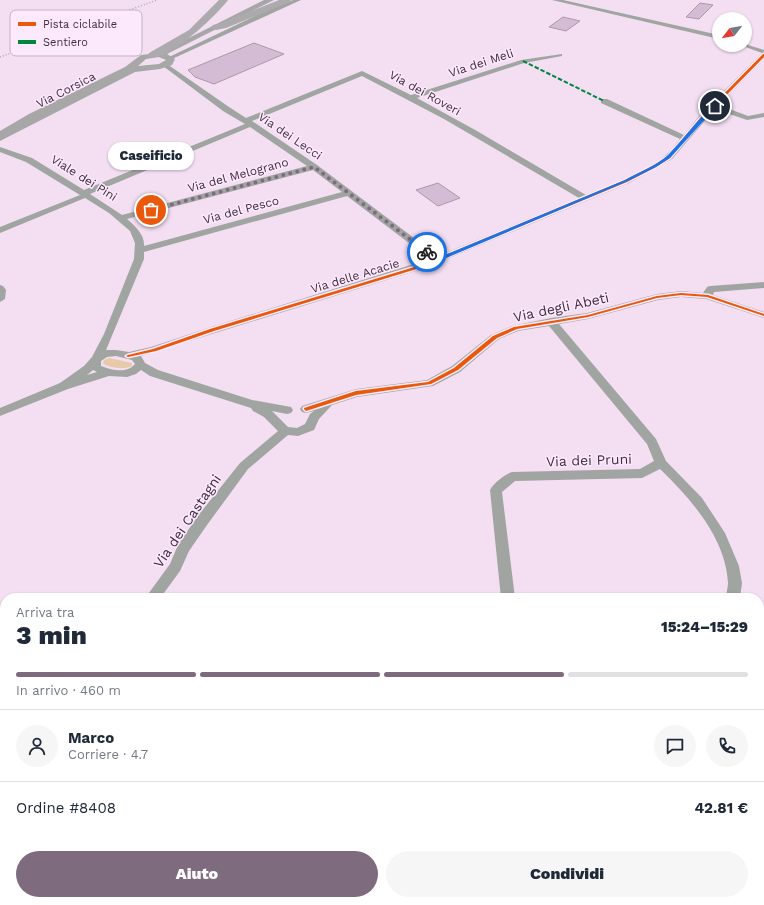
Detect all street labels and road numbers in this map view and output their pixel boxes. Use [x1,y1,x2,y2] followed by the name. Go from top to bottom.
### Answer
[447,46,515,80] street label: Via dei Meli
[387,68,463,118] street label: Via dei Roveri
[34,69,98,111] street label: Via Corsica
[255,110,325,162] street label: Via dei Lecci
[48,152,120,204] street label: Viale dei Pini
[186,155,290,195] street label: Via del Melograno
[202,193,280,227] street label: Via del Pesco
[309,256,401,296] street label: Via delle Acacie
[512,289,610,325] street label: Via degli Abeti
[546,451,632,469] street label: Via dei Pruni
[150,471,224,571] street label: Via dei Castagni

